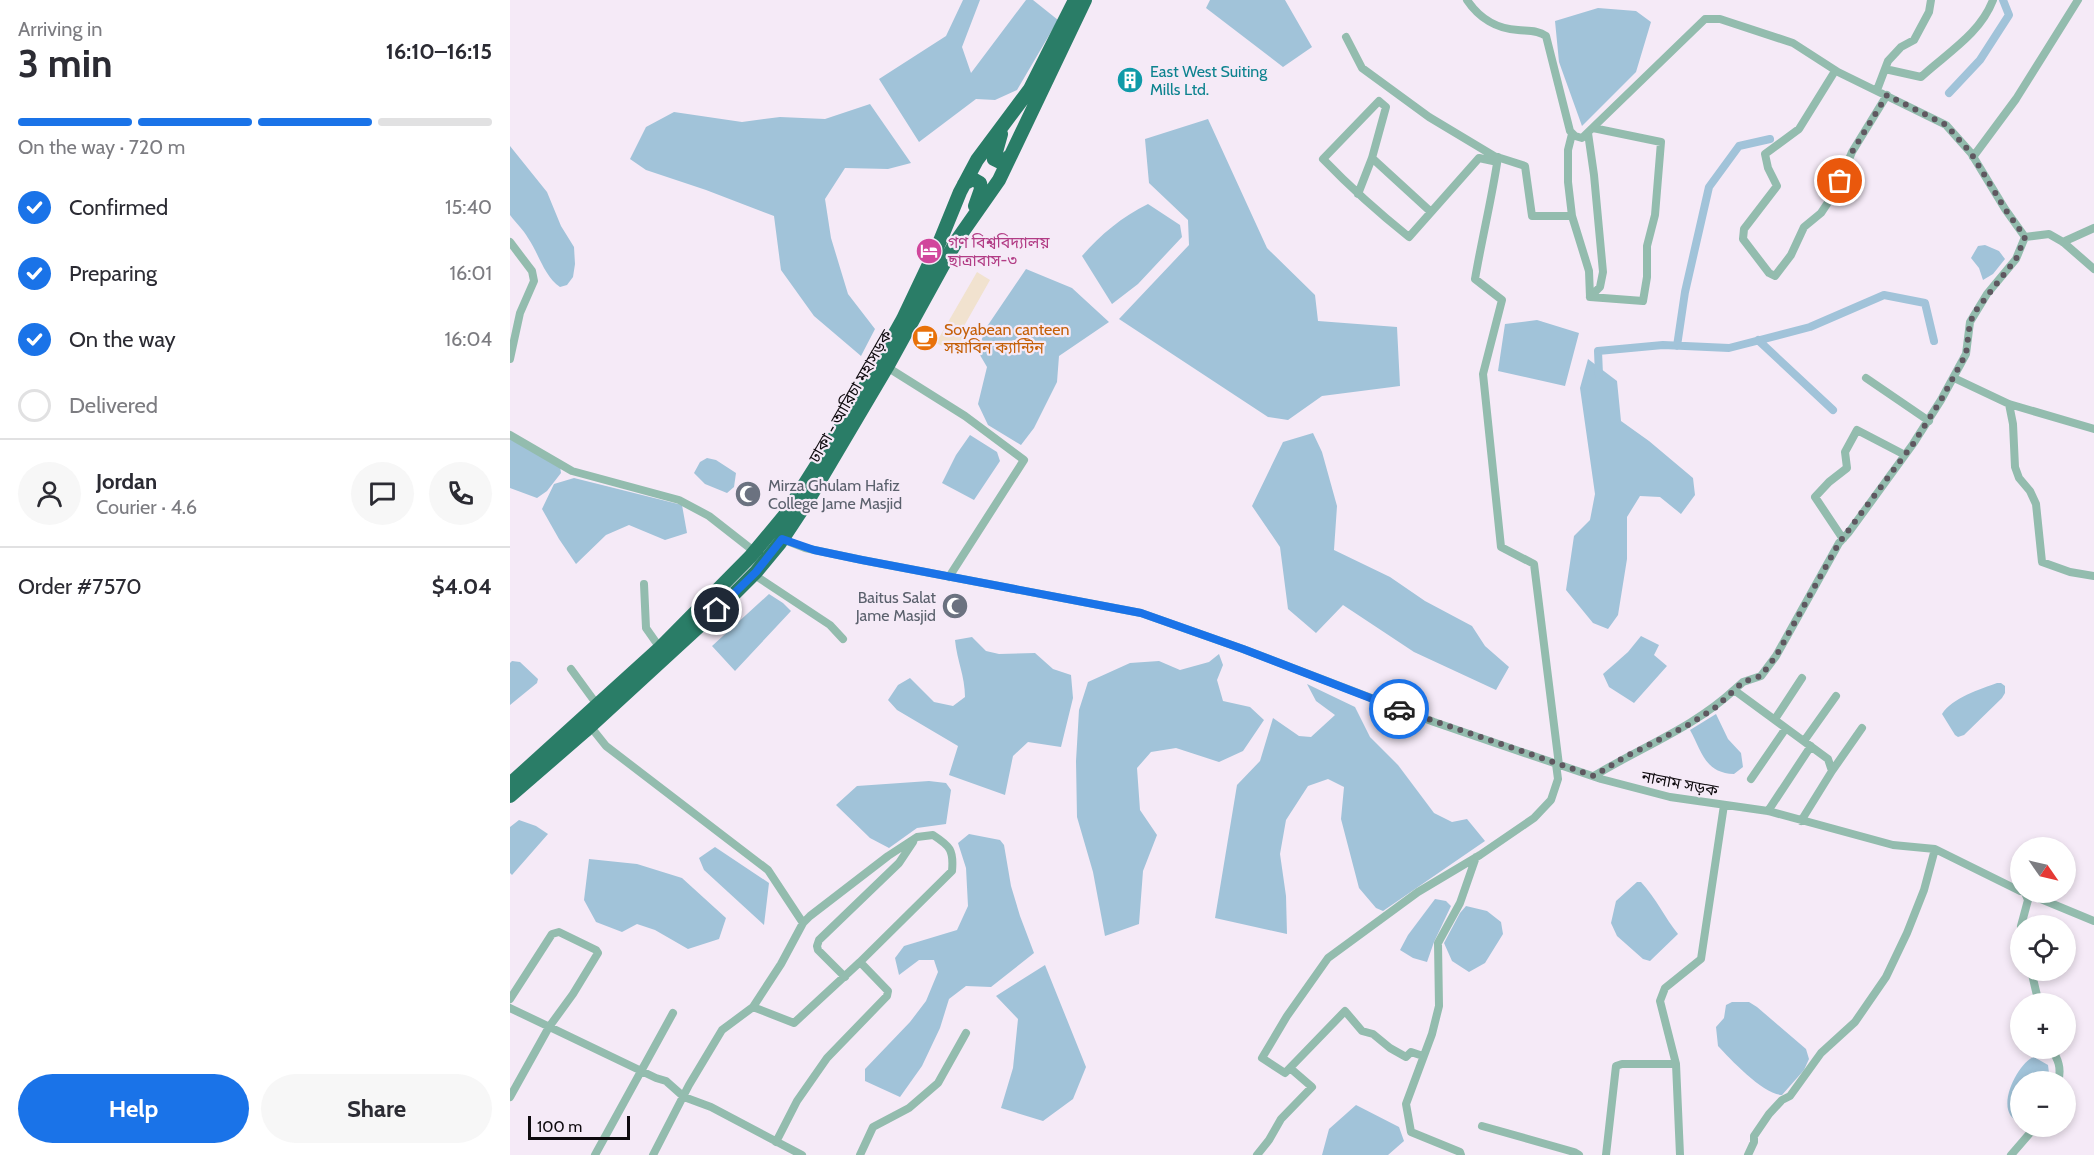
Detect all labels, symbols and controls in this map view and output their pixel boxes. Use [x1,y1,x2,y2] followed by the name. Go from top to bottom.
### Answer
[18,17,102,41] text: Arriving in
[386,38,492,65] text: 16:10–16:15
[18,39,113,87] text: 3 min
[1150,62,1268,99] place label: East West Suiting Mills Ltd.
[1115,65,1145,95] building icon: East West Suiting Mills Ltd.
[18,135,185,159] text: On the way · 720 m
[1814,155,1865,206] pin
[1823,164,1856,197] icon: bag
[18,191,51,224] icon: check
[69,194,168,221] text: Confirmed
[445,195,492,219] text: 15:40
[947,233,1050,270] place label: গণ বিশ্ববিদ্যালয় ছাত্রাবাস-৩
[914,236,944,266] hotel icon: গণ বিশ্ববিদ্যালয় ছাত্রাবাস-৩
[18,257,51,290] icon: check
[69,260,157,287] text: Preparing
[449,261,492,285] text: 16:01
[943,320,1069,357] place label: Soyabean canteen সয়াবিন ক্যান্টিন
[18,323,51,356] icon: check
[910,323,940,353] cafe icon: Soyabean canteen সয়াবিন ক্যান্টিন
[69,326,176,353] text: On the way
[804,326,897,467] street label: ঢাকা - আরিচা মহাসড়ক
[444,327,492,351] text: 16:04
[69,392,158,419] text: Delivered
[18,462,81,525] button: person
[351,462,414,525] button: chat
[429,462,492,525] button: phone
[96,468,157,495] text: Jordan
[768,476,902,513] place label: Mirza Ghulam Hafiz College Jame Masjid
[733,479,763,509] mosque icon: Mirza Ghulam Hafiz College Jame Masjid
[96,495,197,519] text: Courier · 4.6
[18,573,142,600] text: Order #7570
[432,573,492,600] text: $4.04
[691,584,742,635] pin
[855,588,937,625] place label: Baitus Salat Jame Masjid
[940,591,970,621] mosque icon: Baitus Salat Jame Masjid
[700,593,733,626] icon: home
[1369,679,1429,739] courier
[1383,693,1416,726] icon: car
[1639,767,1721,800] street label: নালাম সড়ক
[2010,837,2076,903] north arrow
[2010,837,2076,1137] map controls
[2010,915,2076,981] button: locate
[2010,993,2076,1059] button: +
[2010,1071,2076,1137] button: −
[18,1074,249,1143] button: Help
[261,1074,492,1143] button: Share
[528,1113,630,1140] scale bar
[537,1117,582,1136] text: 100 m

